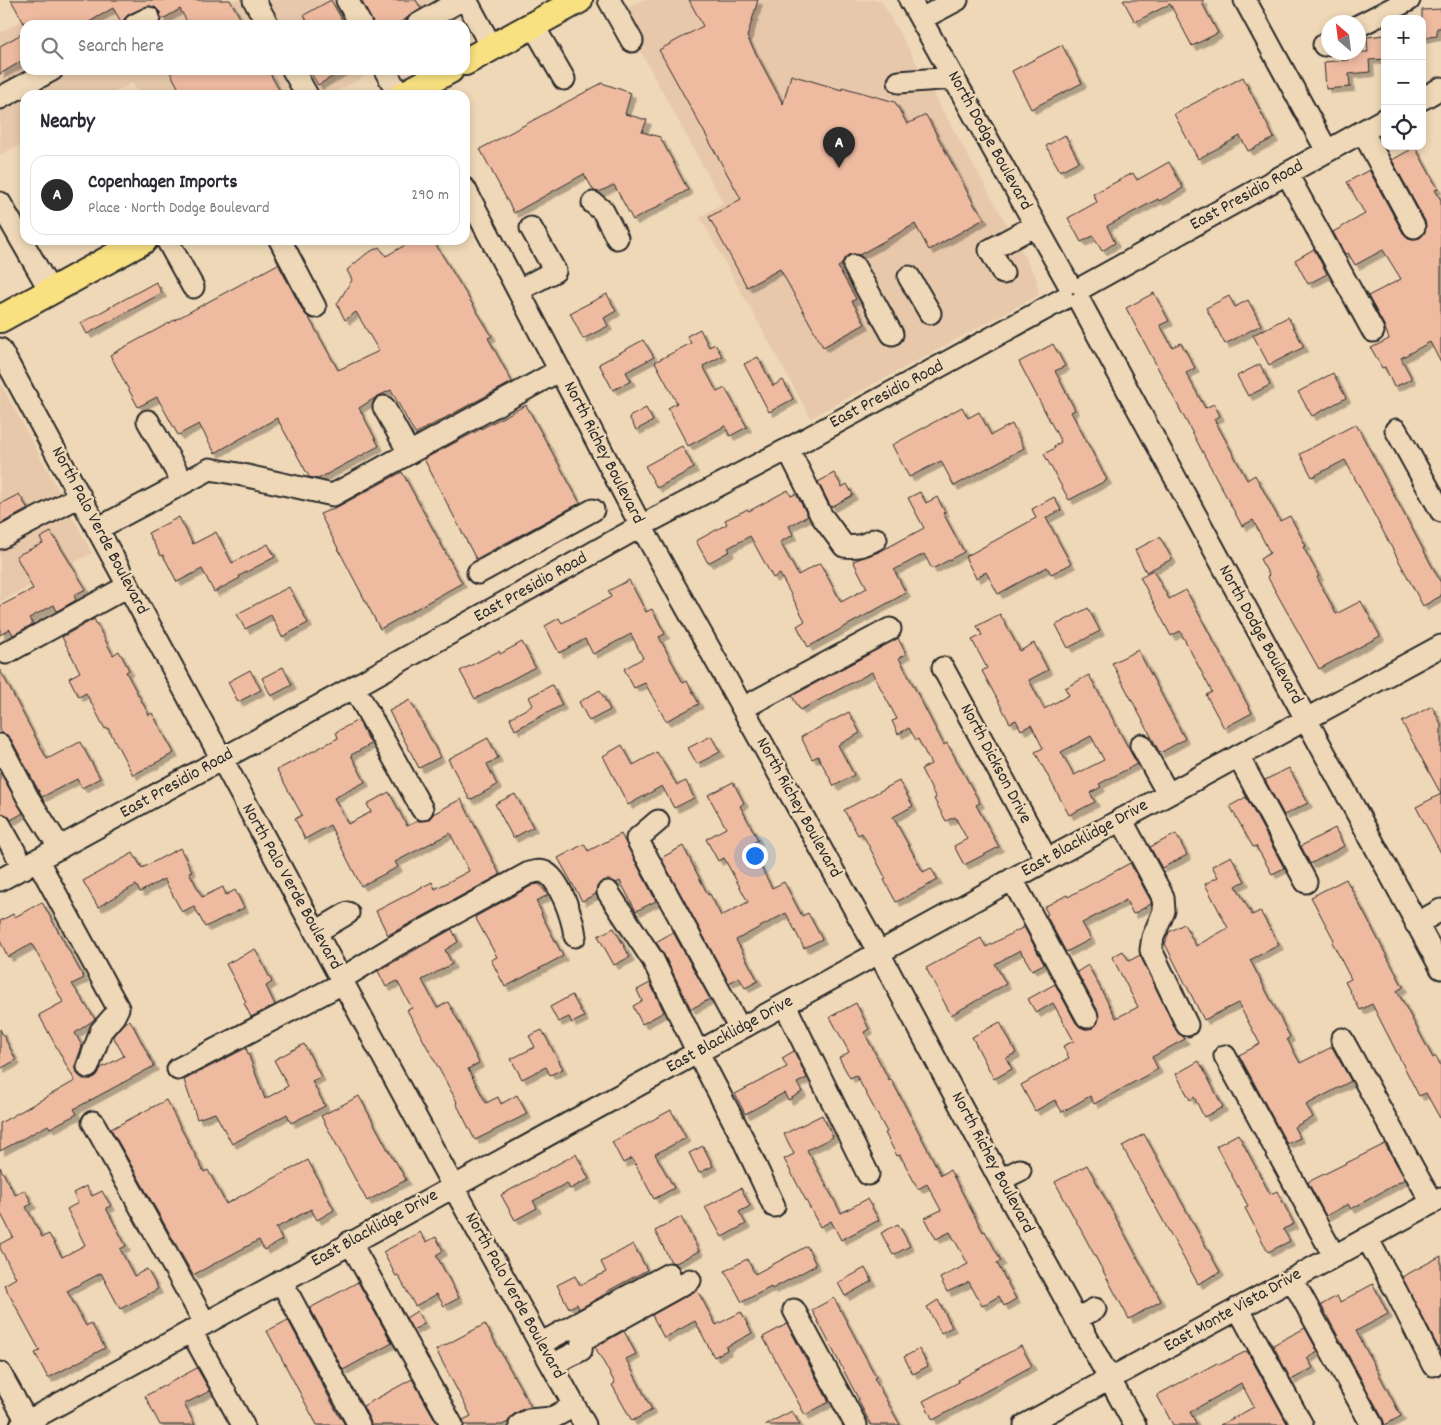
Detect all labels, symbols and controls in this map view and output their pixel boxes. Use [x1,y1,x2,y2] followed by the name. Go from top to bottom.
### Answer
[1321,15,1366,60] north arrow
[1381,15,1426,150] map controls
[1381,15,1426,60] button: +
[20,20,470,75] search box
[38,34,66,62] icon: search
[78,34,164,61] text: Search here
[1381,60,1426,105] button: −
[940,67,1038,215] street label: North Dodge Boulevard
[1381,105,1426,150] button: locate
[40,108,95,138] text: Nearby
[823,127,855,168] pin: A
[1186,154,1308,238] street label: East Presidio Road
[88,170,237,197] text: Copenhagen Imports
[53,184,61,207] text: A
[411,184,449,207] text: 290 m
[88,197,270,220] text: Place · North Dodge Boulevard
[825,354,949,436] street label: East Presidio Road
[556,377,650,529] street label: North Richey Boulevard
[44,443,154,619] street label: North Palo Verde Boulevard
[470,546,592,630] street label: East Presidio Road
[1211,561,1309,709] street label: North Dodge Boulevard
[953,700,1037,828] street label: North Dickson Drive
[749,733,847,883] street label: North Richey Boulevard
[116,742,238,826] street label: East Presidio Road
[1017,794,1153,884] street label: East Blacklidge Drive
[235,799,347,975] street label: North Palo Verde Boulevard
[742,843,768,869] your location
[662,990,798,1080] street label: East Blacklidge Drive
[944,1088,1040,1238] street label: North Richey Boulevard
[307,1184,443,1274] street label: East Blacklidge Drive
[458,1208,570,1384] street label: North Palo Verde Boulevard
[1160,1263,1306,1359] street label: East Monte Vista Drive

